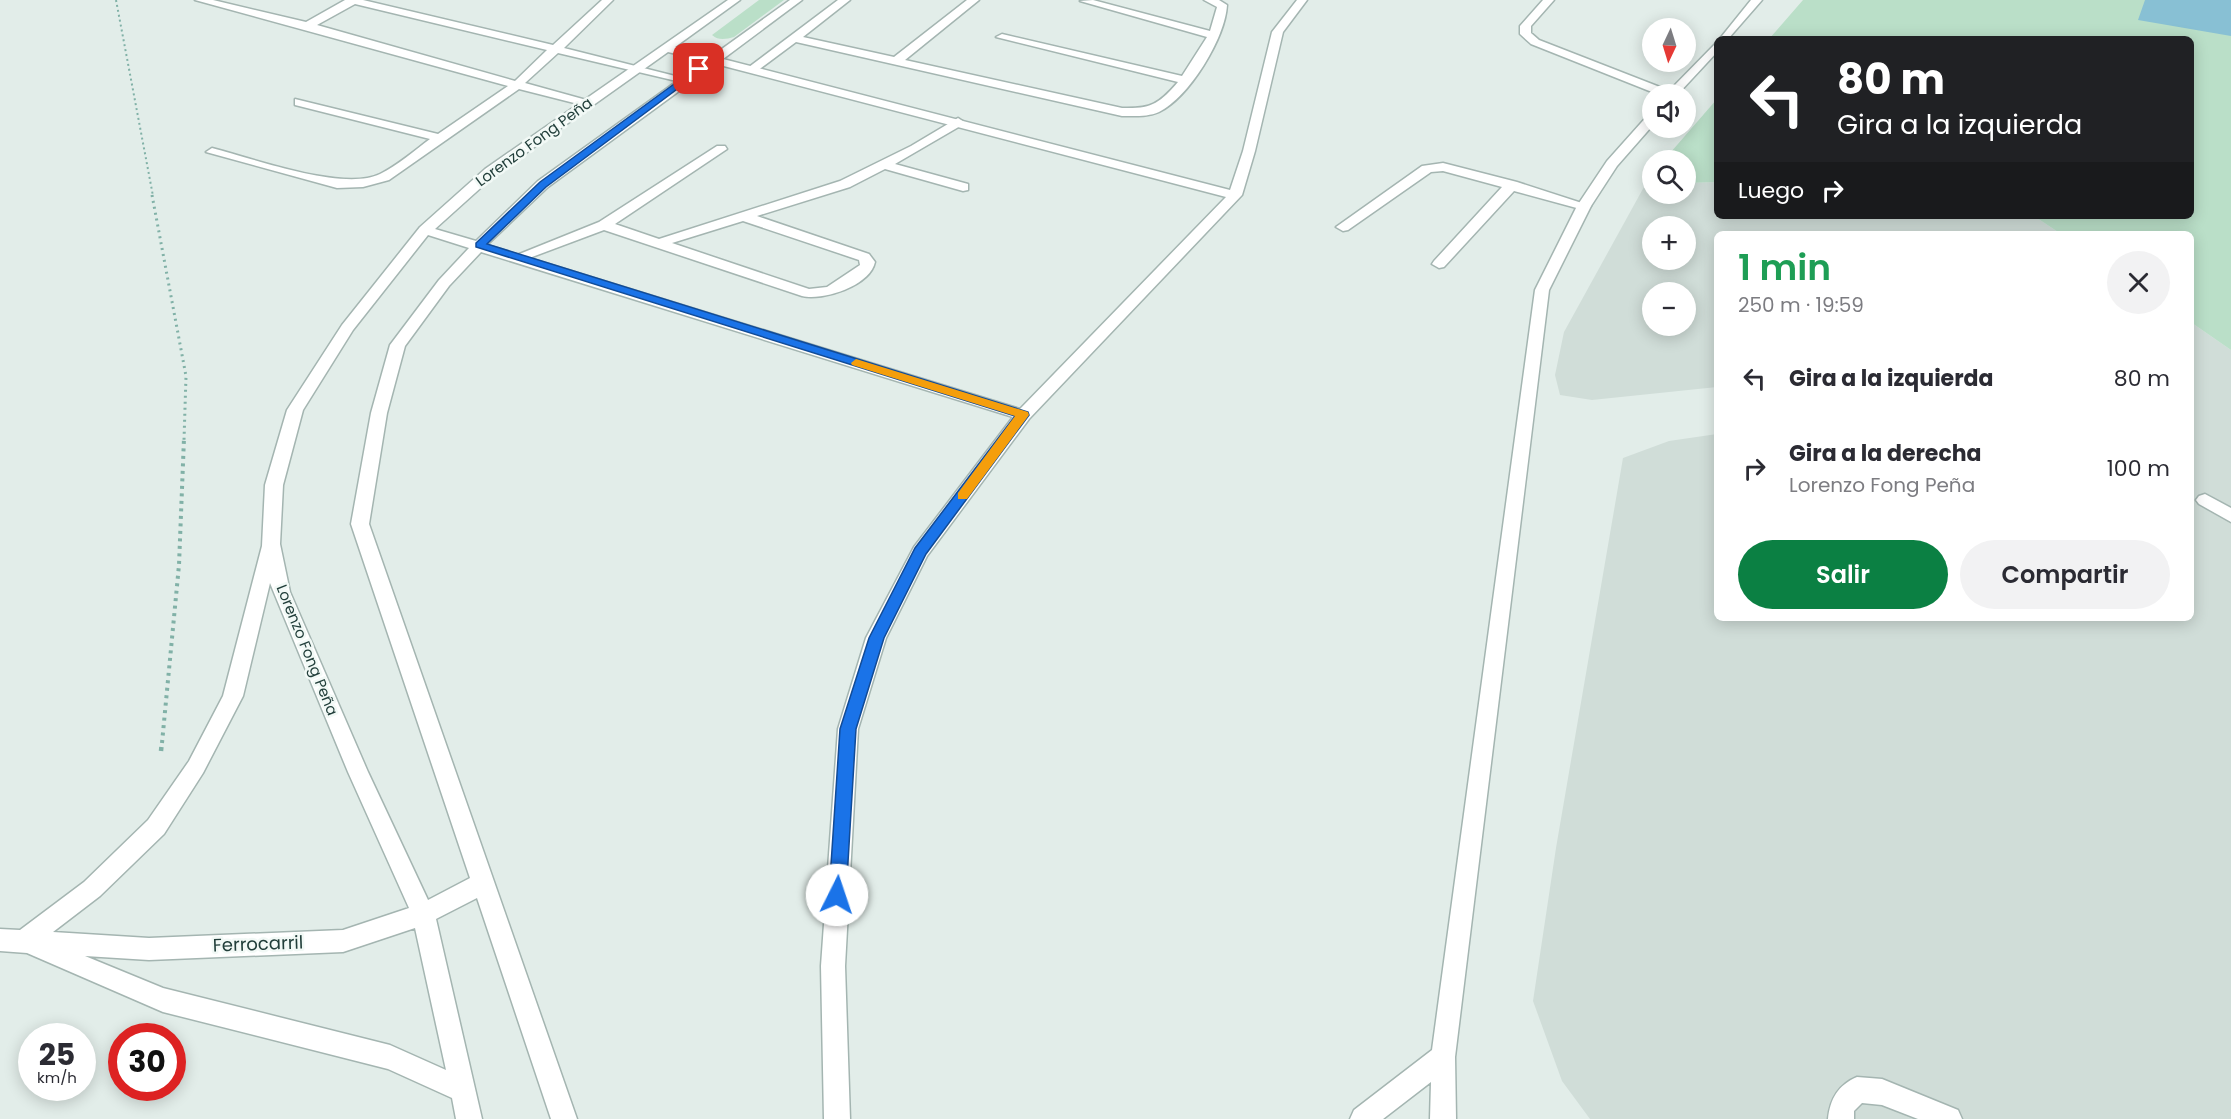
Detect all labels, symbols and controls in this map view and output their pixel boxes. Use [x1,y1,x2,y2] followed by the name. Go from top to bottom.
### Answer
[1642,18,1696,72] north arrow
[1642,18,1696,336] map controls
[673,43,724,94] pin
[1837,50,1945,109] text: 80 m
[682,52,715,85] icon: arrive
[1738,60,1816,138] icon: left
[1642,84,1696,138] button: sound
[471,92,596,191] street label: Lorenzo Fong Peña
[1837,106,2082,143] text: Gira a la izquierda
[1642,150,1696,204] button: search
[1816,174,1849,207] icon: right
[1738,175,1804,206] text: Luego
[1642,216,1696,270] button: +
[1738,242,1831,293] text: 1 min
[2107,251,2170,314] button: close
[1642,282,1696,336] button: −
[1738,291,1864,319] text: 250 m · 19:59
[1738,362,1771,395] icon: left
[1789,363,1993,394] text: Gira a la izquierda
[2114,363,2170,394] text: 80 m
[1789,438,1982,469] text: Gira a la derecha
[1738,452,1771,485] icon: right
[2107,453,2170,484] text: 100 m
[1789,471,1975,499] text: Lorenzo Fong Peña
[1738,540,1948,609] button: Salir
[1960,540,2170,609] button: Compartir
[272,581,343,718] street label: Lorenzo Fong Peña
[805,863,869,927] position arrow
[212,929,304,958] street label: Ferrocarril
[108,1023,186,1101] speed limit sign: 30
[39,1033,75,1076] text: 25
[37,1067,77,1088] text: km/h

